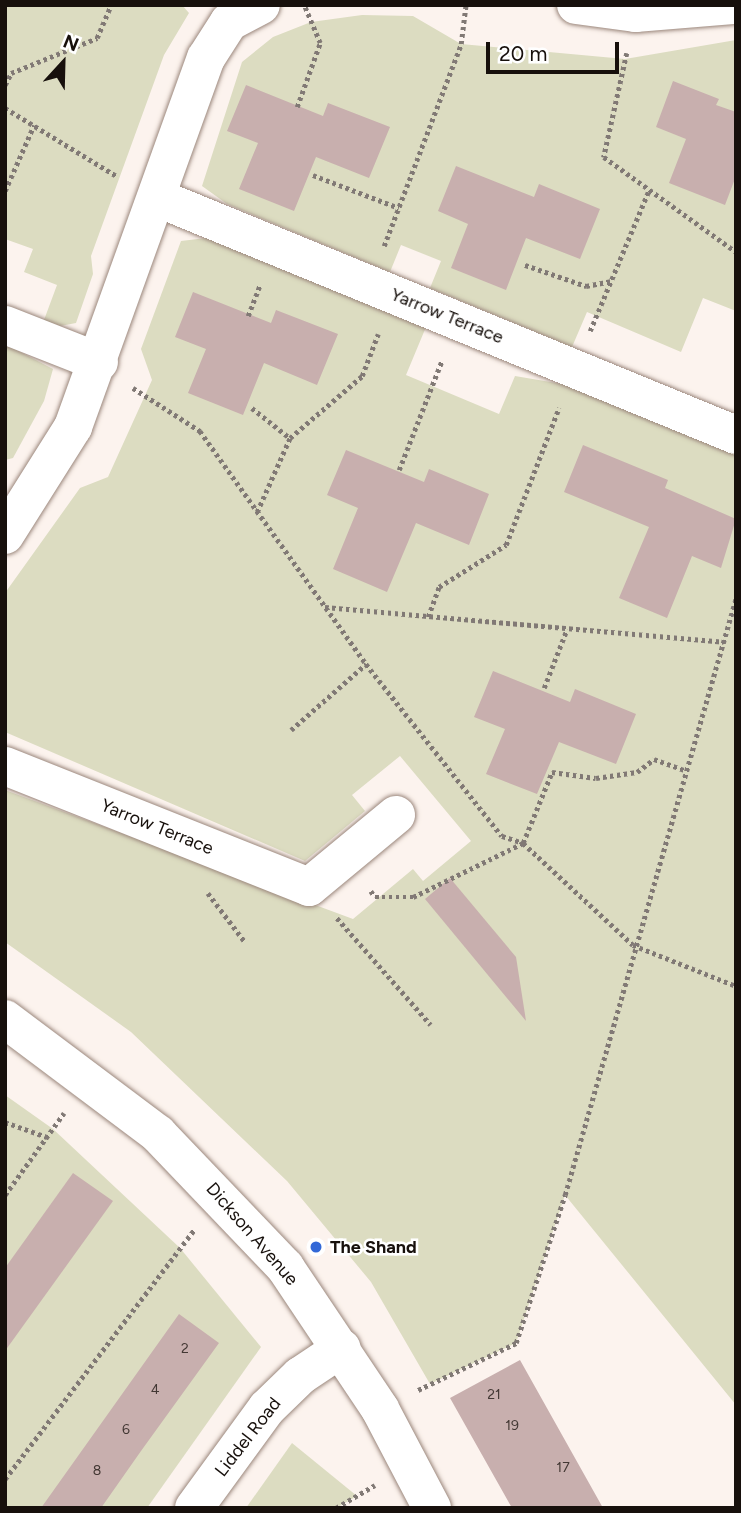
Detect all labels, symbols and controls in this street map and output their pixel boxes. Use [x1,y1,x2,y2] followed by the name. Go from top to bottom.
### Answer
[28,28,98,98] north arrow
[489,28,622,72] scale bar
[60,30,82,56] text: N
[499,41,547,66] text: 20 m
[388,284,506,348] street label: Yarrow Terrace
[98,795,216,859] street label: Yarrow Terrace
[201,1178,303,1290] street label: Dickson Avenue
[330,1236,417,1258] place label: The Shand
[308,1239,324,1255] marker: The Shand
[181,1341,189,1357] house number: 2
[151,1382,159,1398] house number: 4
[487,1387,501,1403] house number: 21
[210,1393,286,1481] street label: Liddel Road
[505,1418,519,1434] house number: 19
[122,1422,130,1438] house number: 6
[556,1460,570,1476] house number: 17
[93,1463,101,1479] house number: 8

